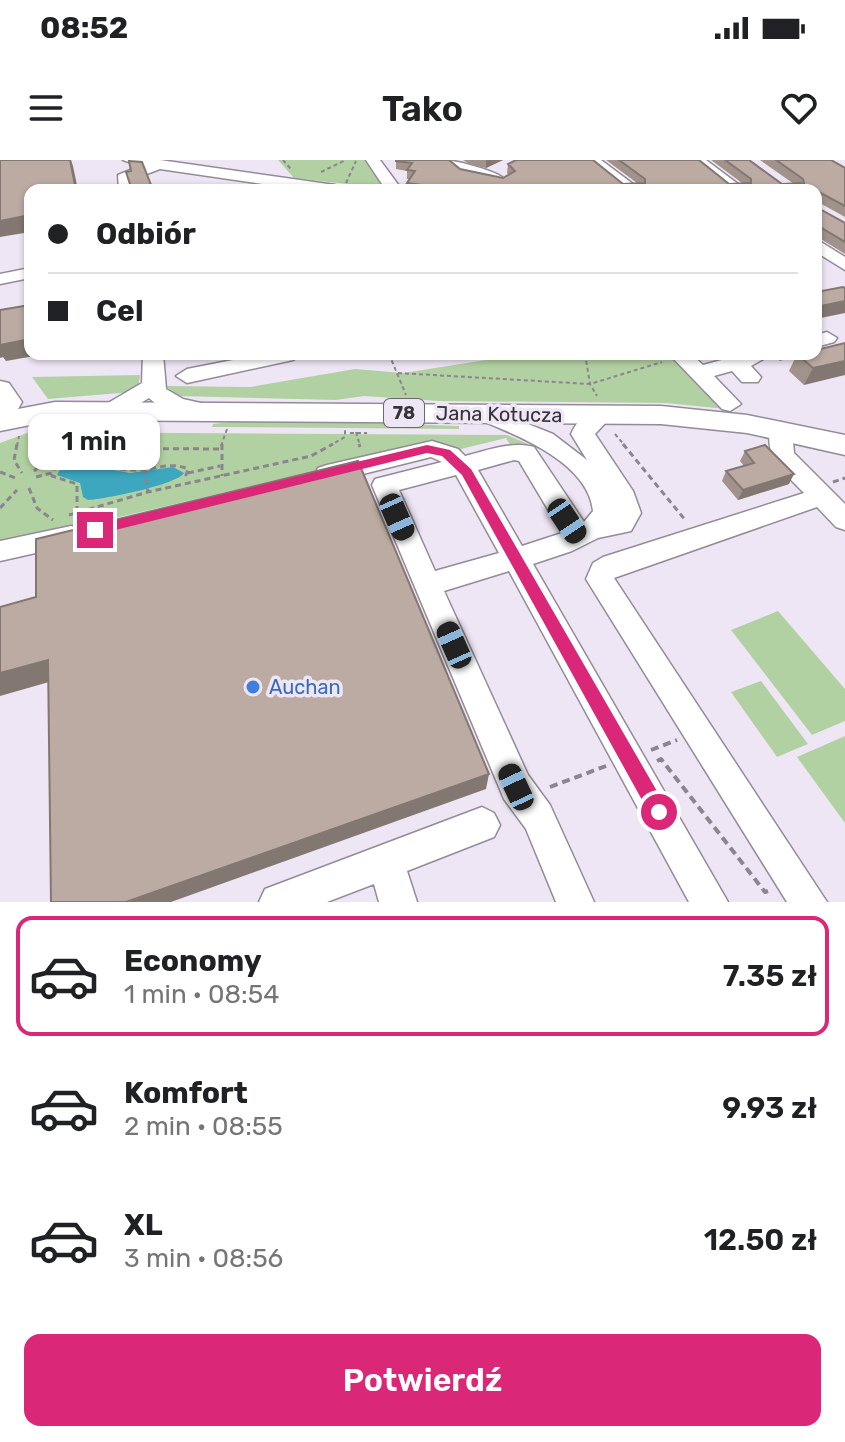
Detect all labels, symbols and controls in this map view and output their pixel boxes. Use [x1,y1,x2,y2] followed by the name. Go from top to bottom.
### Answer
[40,10,128,46] text: 08:52
[24,86,68,130] icon: menu
[777,86,821,130] icon: heart
[382,87,463,130] text: Tako
[96,216,196,252] text: Odbiór
[96,293,143,329] text: Cel
[384,399,424,427] road number: 78
[435,401,563,427] street label: Jana Kotucza
[29,414,161,470] callout: 1 min
[61,426,127,457] text: 1 min
[376,490,418,544] car
[544,494,590,548] car
[77,512,113,548] route end
[433,618,475,672] car
[269,675,341,699] place label: Auchan
[244,678,262,696] marker: Auchan
[495,760,537,814] car
[641,794,677,830] route start
[28,940,100,1012] icon: car
[124,943,262,979] text: Economy
[723,958,817,994] text: 7.35 zł
[124,979,279,1010] text: 1 min · 08:54
[28,1072,100,1144] icon: car
[124,1075,248,1111] text: Komfort
[722,1090,817,1126] text: 9.93 zł
[124,1111,283,1142] text: 2 min · 08:55
[28,1204,100,1276] icon: car
[124,1207,163,1243] text: XL
[704,1222,817,1258] text: 12.50 zł
[124,1243,283,1274] text: 3 min · 08:56
[24,1334,821,1426] button: Potwierdź

